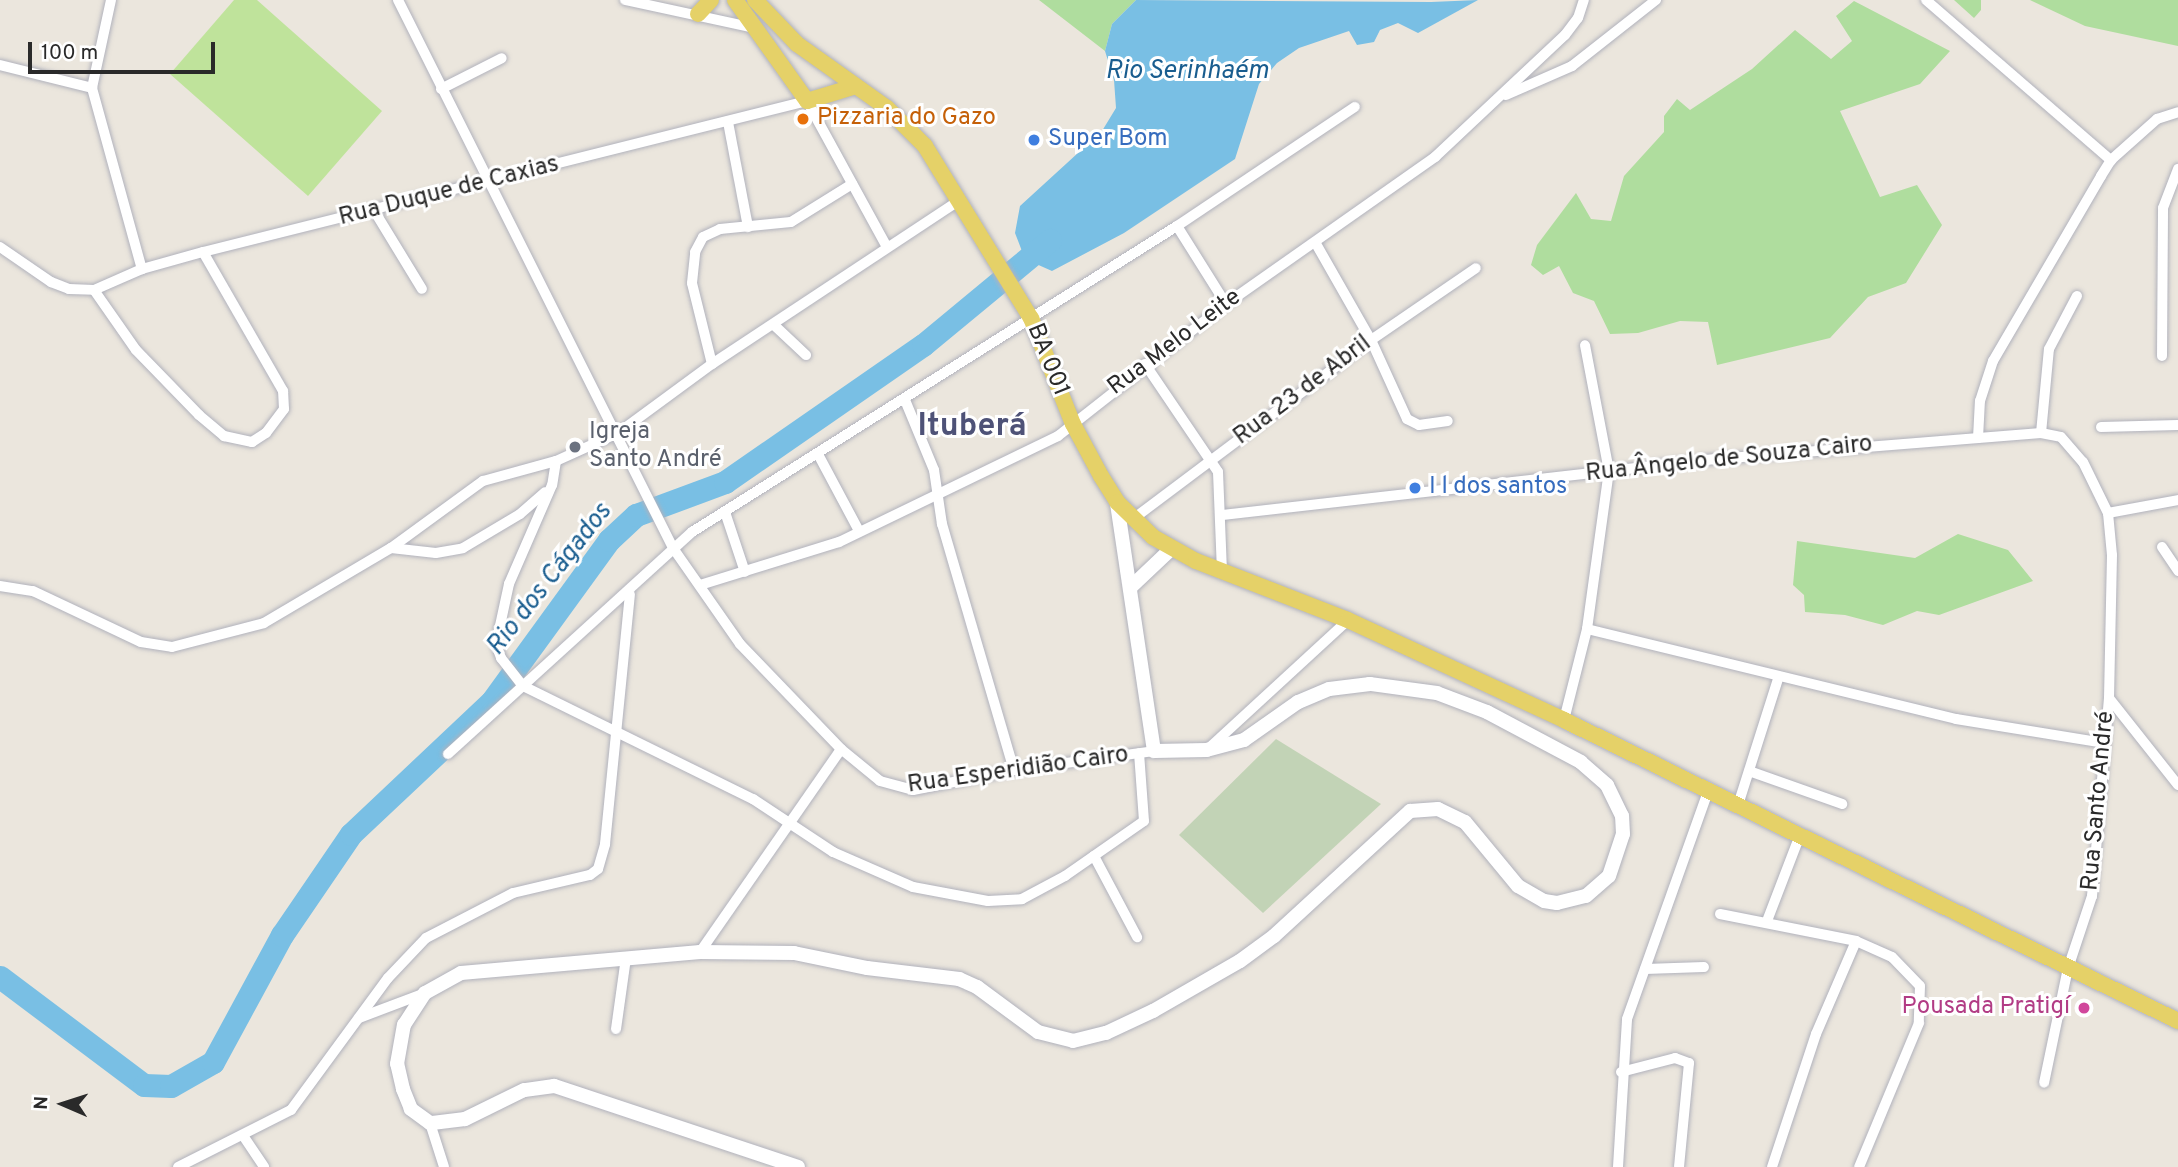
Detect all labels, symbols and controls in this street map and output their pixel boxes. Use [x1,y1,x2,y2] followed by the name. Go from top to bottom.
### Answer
[32,28,219,72] scale bar
[41,40,98,67] text: 100 m
[1105,56,1269,88] water label: Rio Serinhaém
[817,105,996,133] place label: Pizzaria do Gazo
[795,111,811,127] marker: Pizzaria do Gazo
[1048,126,1168,154] place label: Super Bom
[1026,132,1042,148] marker: Super Bom
[336,151,562,233] street label: Rua Duque de Caxias
[1103,284,1247,402] street label: Rua Melo Leite
[1019,319,1075,401] street label: BA 001
[1228,330,1378,452] street label: Rua 23 de Abril
[917,408,1027,446] district label: Ituberá
[589,419,723,475] place label: Igreja Santo André
[1584,431,1874,489] street label: Rua Ângelo de Souza Cairo
[567,439,583,455] marker: Igreja Santo André
[1429,474,1567,502] place label: I l dos santos
[1407,480,1423,496] marker: I l dos santos
[481,498,619,662] water label: Rio dos Cágados
[2077,710,2121,892] street label: Rua Santo André
[906,741,1130,801] street label: Rua Esperidião Cairo
[1902,994,2070,1022] place label: Pousada Pratigí
[2076,1000,2092,1016] marker: Pousada Pratigí
[28,1069,98,1139] north arrow
[30,1095,54,1110] text: N

